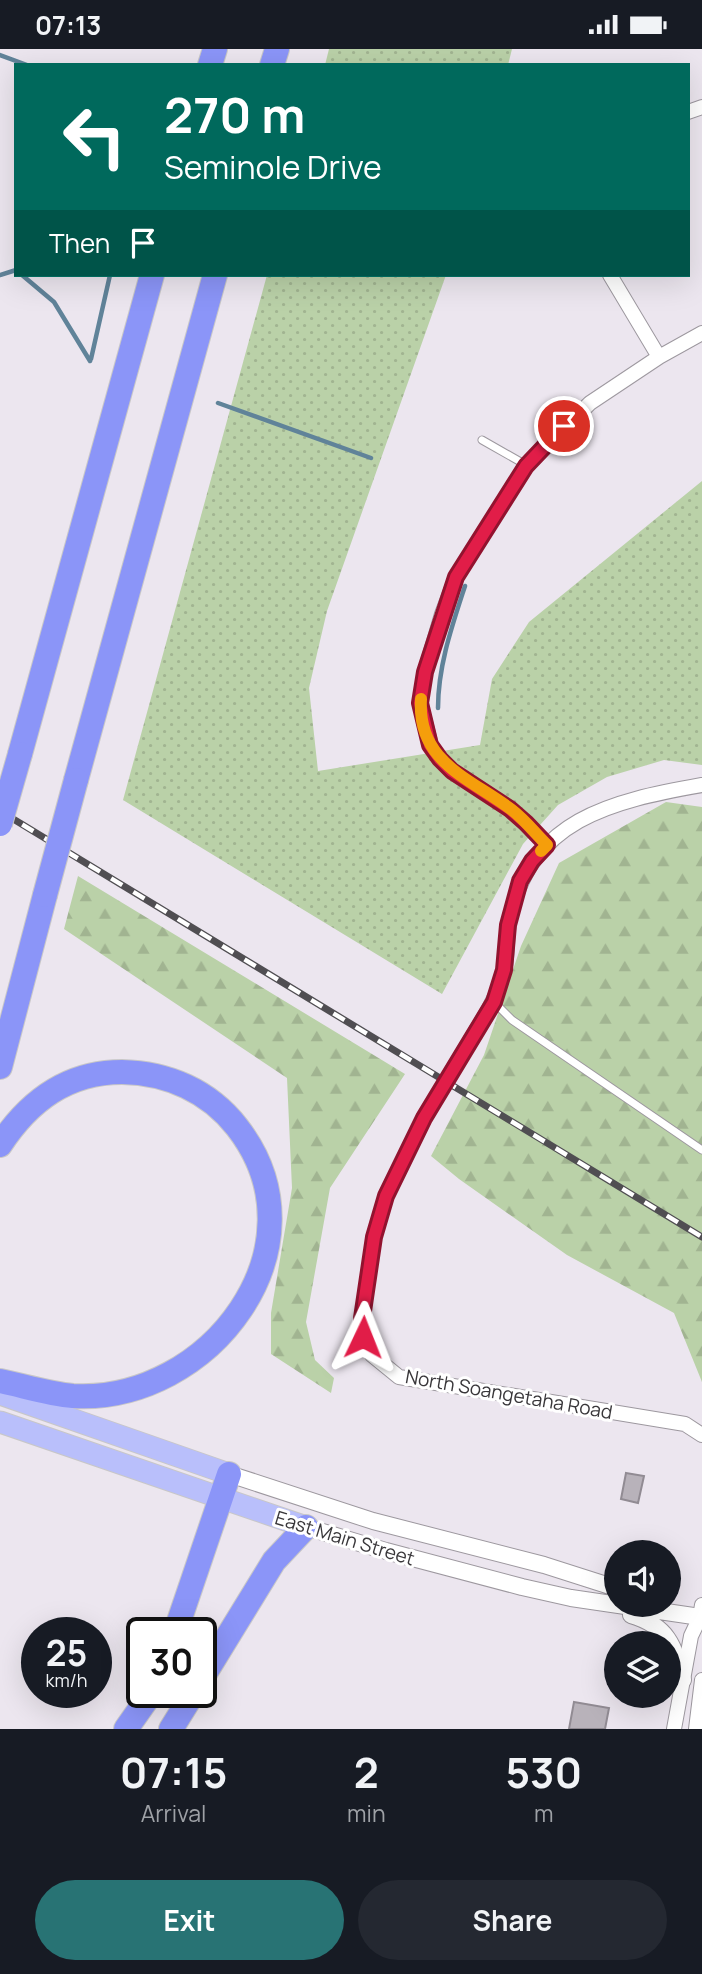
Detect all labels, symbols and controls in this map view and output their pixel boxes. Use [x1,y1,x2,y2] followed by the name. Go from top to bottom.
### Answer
[35,7,101,43] text: 07:13
[164,81,305,148] text: 270 m
[49,91,140,182] icon: left
[164,145,382,189] text: Seminole Drive
[124,224,162,262] icon: arrive
[49,225,110,261] text: Then
[534,396,594,456] pin
[545,407,583,445] icon: arrive
[326,1300,400,1374] position arrow
[403,1363,615,1425] street label: North Soangetaha Road
[272,1504,418,1572] street label: East Main Street
[604,1540,681,1708] map controls
[604,1540,681,1617] button: sound
[126,1617,217,1708] speed limit sign: 30
[46,1629,87,1677] text: 25
[604,1631,681,1708] button: layers
[46,1668,87,1692] text: km/h
[120,1743,227,1801] text: 07:15
[354,1743,379,1801] text: 2
[505,1743,582,1801] text: 530
[141,1797,206,1829] text: Arrival
[347,1797,386,1829] text: min
[534,1797,554,1829] text: m
[35,1880,344,1960] button: Exit
[358,1880,667,1960] button: Share

